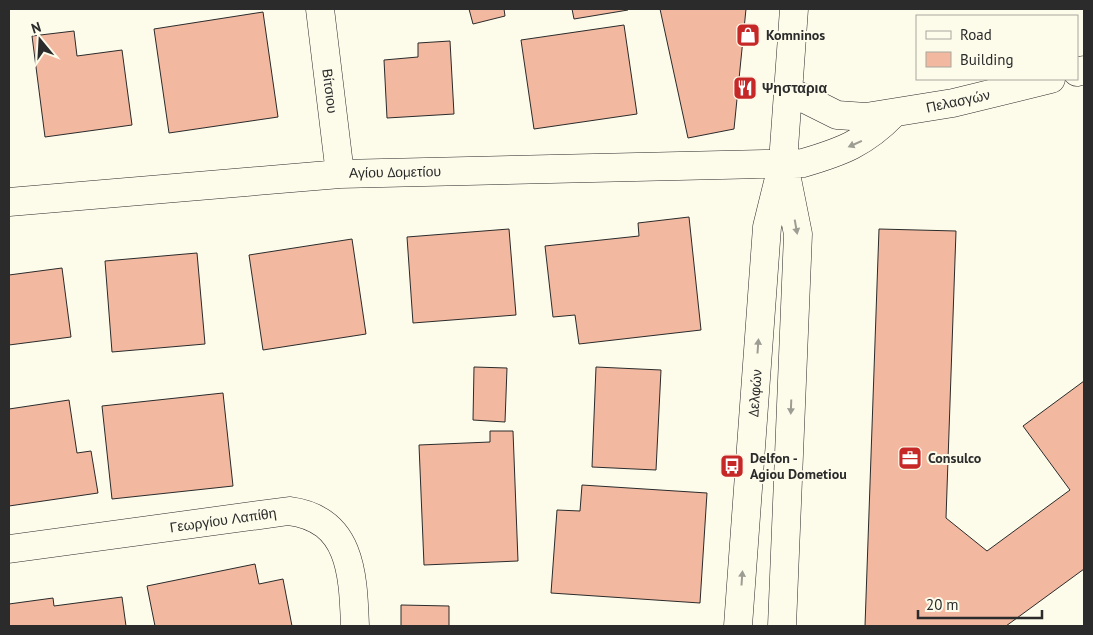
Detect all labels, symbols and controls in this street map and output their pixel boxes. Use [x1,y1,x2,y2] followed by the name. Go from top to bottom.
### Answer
[15,15,65,65] north arrow
[916,15,1078,80] legend
[29,18,43,38] text: N
[735,22,761,48] shop icon: Komninos
[960,25,992,44] text: Road
[766,26,825,44] place label: Komninos
[960,50,1014,69] text: Building
[318,68,342,114] street label: Βίτσιου
[732,75,758,101] restaurant icon: Ψησταρια
[762,79,827,97] place label: Ψησταρια
[924,85,992,117] street label: Πελασγών
[848,140,862,148] one-way arrow
[349,162,441,182] street label: Αγίου Δομετίου
[793,220,801,236] one-way arrow
[755,337,763,353] one-way arrow
[744,368,766,418] street label: Δελφών
[787,399,795,415] one-way arrow
[897,445,923,471] office icon: Consulco
[750,449,847,483] place label: Delfon - Agiou Dometiou
[928,449,982,467] place label: Consulco
[719,453,745,479] bus stop icon: Delfon - Agiou Dometiou
[168,504,278,536] street label: Γεωργίου Λαπίθη
[738,569,746,585] one-way arrow
[918,588,1042,620] scale bar
[926,595,959,614] text: 20 m

